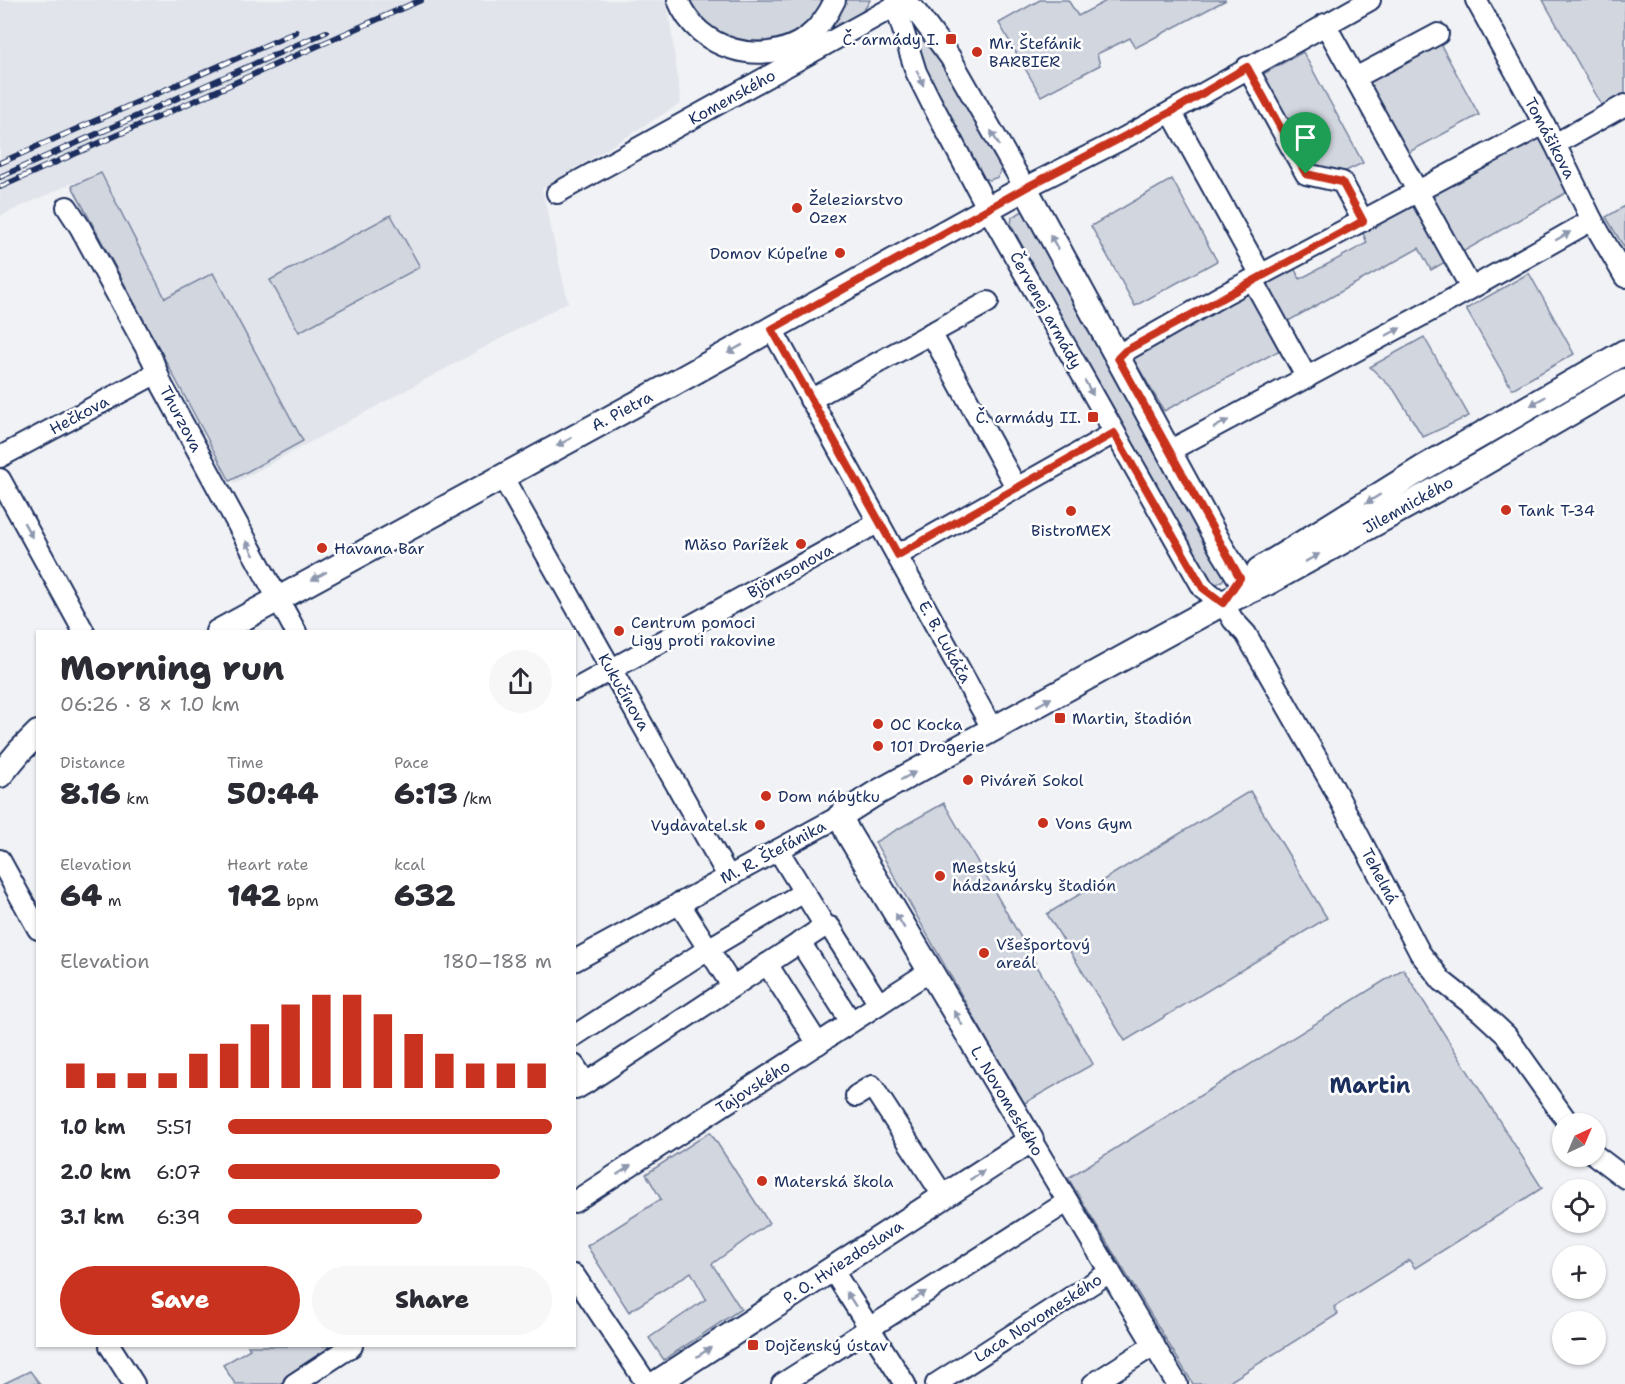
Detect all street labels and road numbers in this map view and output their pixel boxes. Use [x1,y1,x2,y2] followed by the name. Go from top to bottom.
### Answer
[685,65,779,129] street label: Komenského
[1520,94,1580,182] street label: Tomášikova
[1005,248,1087,372] street label: Červenej armády
[155,382,207,456] street label: Thurzova
[588,386,656,436] street label: A. Pietra
[46,391,112,439] street label: Hečkova
[1359,472,1457,538] street label: Jilemnického
[743,539,837,603] street label: Björnsonova
[914,597,976,687] street label: E. B. Lukáča
[593,650,655,735] street label: Kukučínova
[717,815,830,889] street label: M. R. Štefánika
[1357,845,1403,907] street label: Tehelná
[966,1042,1048,1160] street label: L. Novomeského
[712,1055,794,1119] street label: Tajovského
[779,1215,907,1309] street label: P. O. Hviezdoslava
[970,1269,1106,1367] street label: Laca Novomeského

